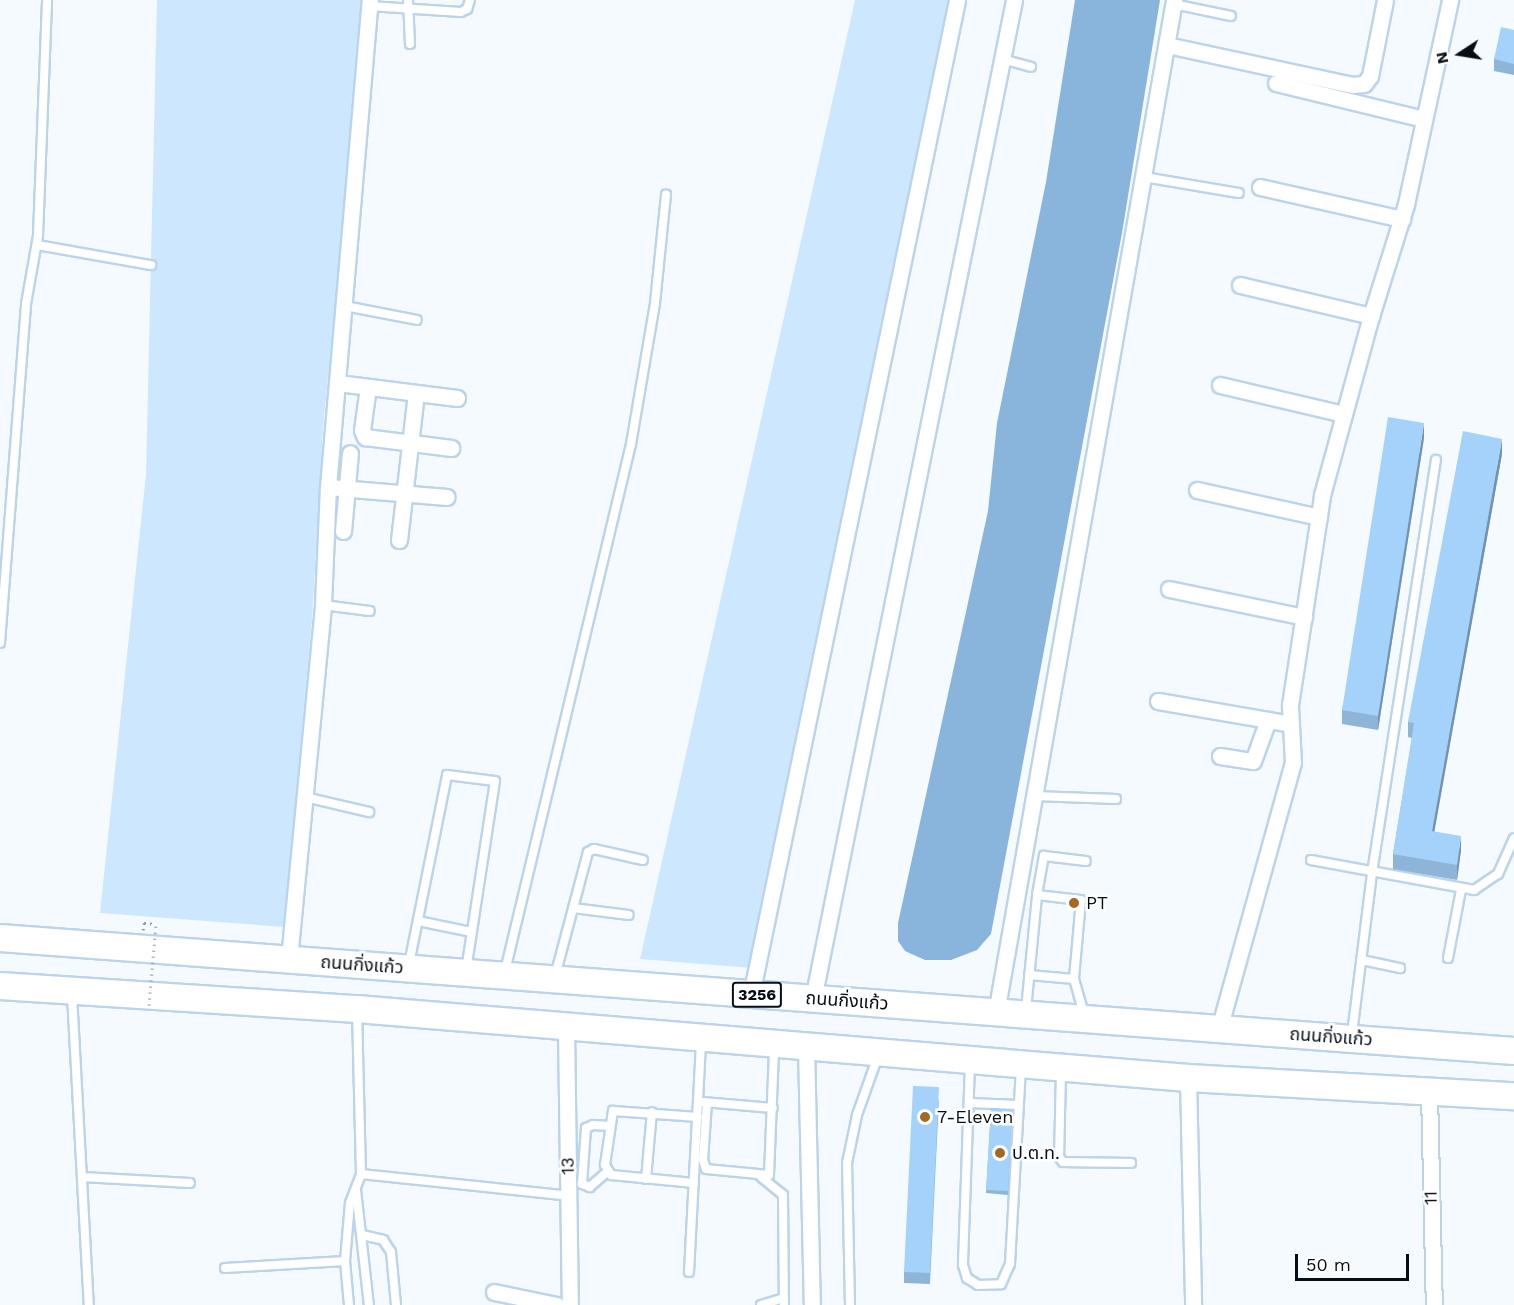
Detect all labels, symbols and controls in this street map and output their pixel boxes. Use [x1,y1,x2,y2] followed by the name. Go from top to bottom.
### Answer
[1430,24,1490,84] north arrow
[1431,50,1452,66] text: N
[1086,892,1108,914] place label: PT
[1067,896,1081,910] marker: PT
[320,951,404,979] street label: ถนนกิ่งแก้ว
[732,982,783,1008] road number: 3256
[805,987,889,1015] street label: ถนนกิ่งแก้ว
[1289,1023,1373,1051] street label: ถนนกิ่งแก้ว
[937,1106,1013,1128] place label: 7-Eleven
[918,1110,932,1124] marker: 7-Eleven
[1012,1142,1060,1164] place label: ป.ต.ท.
[993,1146,1007,1160] marker: ป.ต.ท.
[557,1157,579,1175] street label: 13
[1420,1191,1442,1205] street label: 11
[1298,1242,1412,1280] scale bar
[1306,1254,1351,1275] text: 50 m

